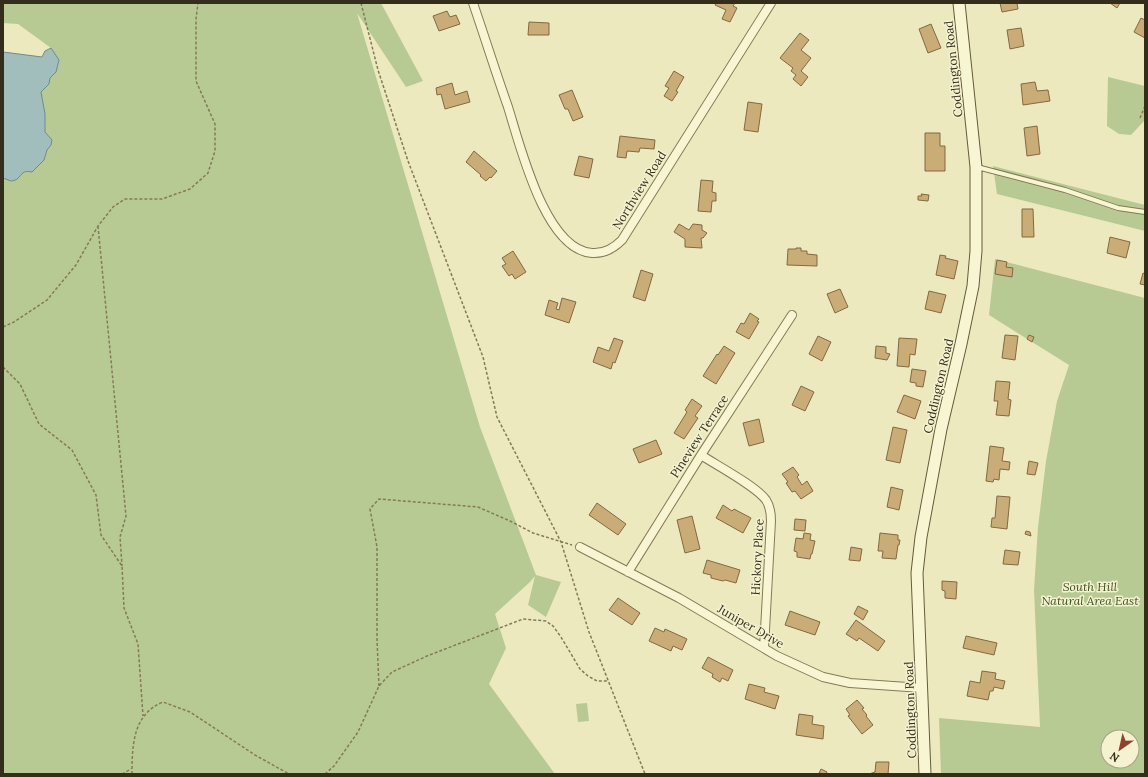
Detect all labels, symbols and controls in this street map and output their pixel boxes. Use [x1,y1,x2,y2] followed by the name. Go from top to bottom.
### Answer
[940,20,966,118] street label: Coddington Road
[609,148,669,232] street label: Northview Road
[920,337,956,435] street label: Coddington Road
[667,391,732,480] street label: Pineview Terrace
[748,518,767,596] street label: Hickory Place
[1041,579,1139,608] park label: South Hill Natural Area East
[714,600,787,651] street label: Juniper Drive
[901,661,919,759] street label: Coddington Road
[1100,729,1140,769] north arrow
[1107,749,1122,765] text: N

